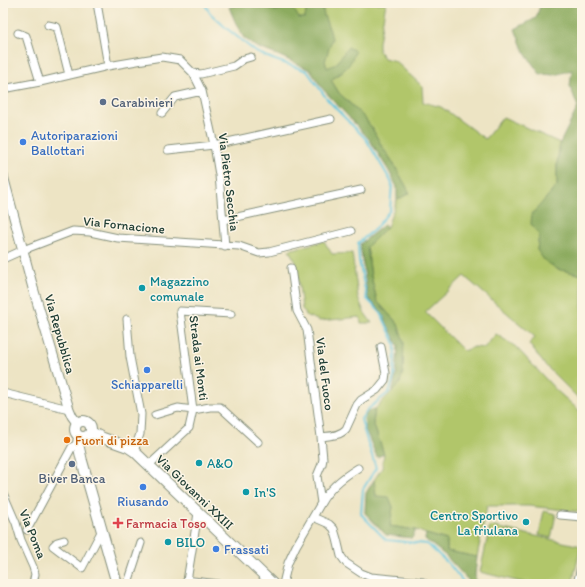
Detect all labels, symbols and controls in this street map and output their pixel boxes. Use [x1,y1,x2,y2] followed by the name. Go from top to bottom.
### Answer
[111,95,173,110] place label: Carabinieri
[98,97,108,107] marker: Carabinieri
[31,128,118,158] place label: Autoriparazioni Ballottari
[216,132,243,232] street label: Via Pietro Secchia
[18,137,28,147] marker: Autoriparazioni Ballottari
[82,213,166,237] street label: Via Fornacione
[150,274,210,304] place label: Magazzino comunale
[137,283,147,293] marker: Magazzino comunale
[41,293,79,376] street label: Via Repubblica
[186,315,212,401] street label: Strada ai Monti
[313,337,337,412] street label: Via del Fuoco
[142,365,152,375] marker: Schiapparelli
[111,377,183,392] place label: Schiapparelli
[75,433,149,448] place label: Fuori di pizza
[62,435,72,445] marker: Fuori di pizza
[153,451,237,533] street label: Via Giovanni XXIII
[207,456,233,471] place label: A&O
[194,458,204,468] marker: A&O
[67,459,77,469] marker: Biver Banca
[39,471,106,486] place label: Biver Banca
[138,482,148,492] marker: Riusando
[254,485,276,500] place label: In'S
[241,487,251,497] marker: In'S
[117,494,169,509] place label: Riusando
[16,507,50,561] street label: Via Poma
[430,508,519,538] place label: Centro Sportivo La friulana
[126,516,207,531] place label: Farmacia Toso
[521,517,531,527] marker: Centro Sportivo La friulana
[113,518,123,528] marker: Farmacia Toso
[176,535,205,550] place label: BILO
[163,537,173,547] marker: BILO
[224,542,269,557] place label: Frassati
[211,544,221,554] marker: Frassati

